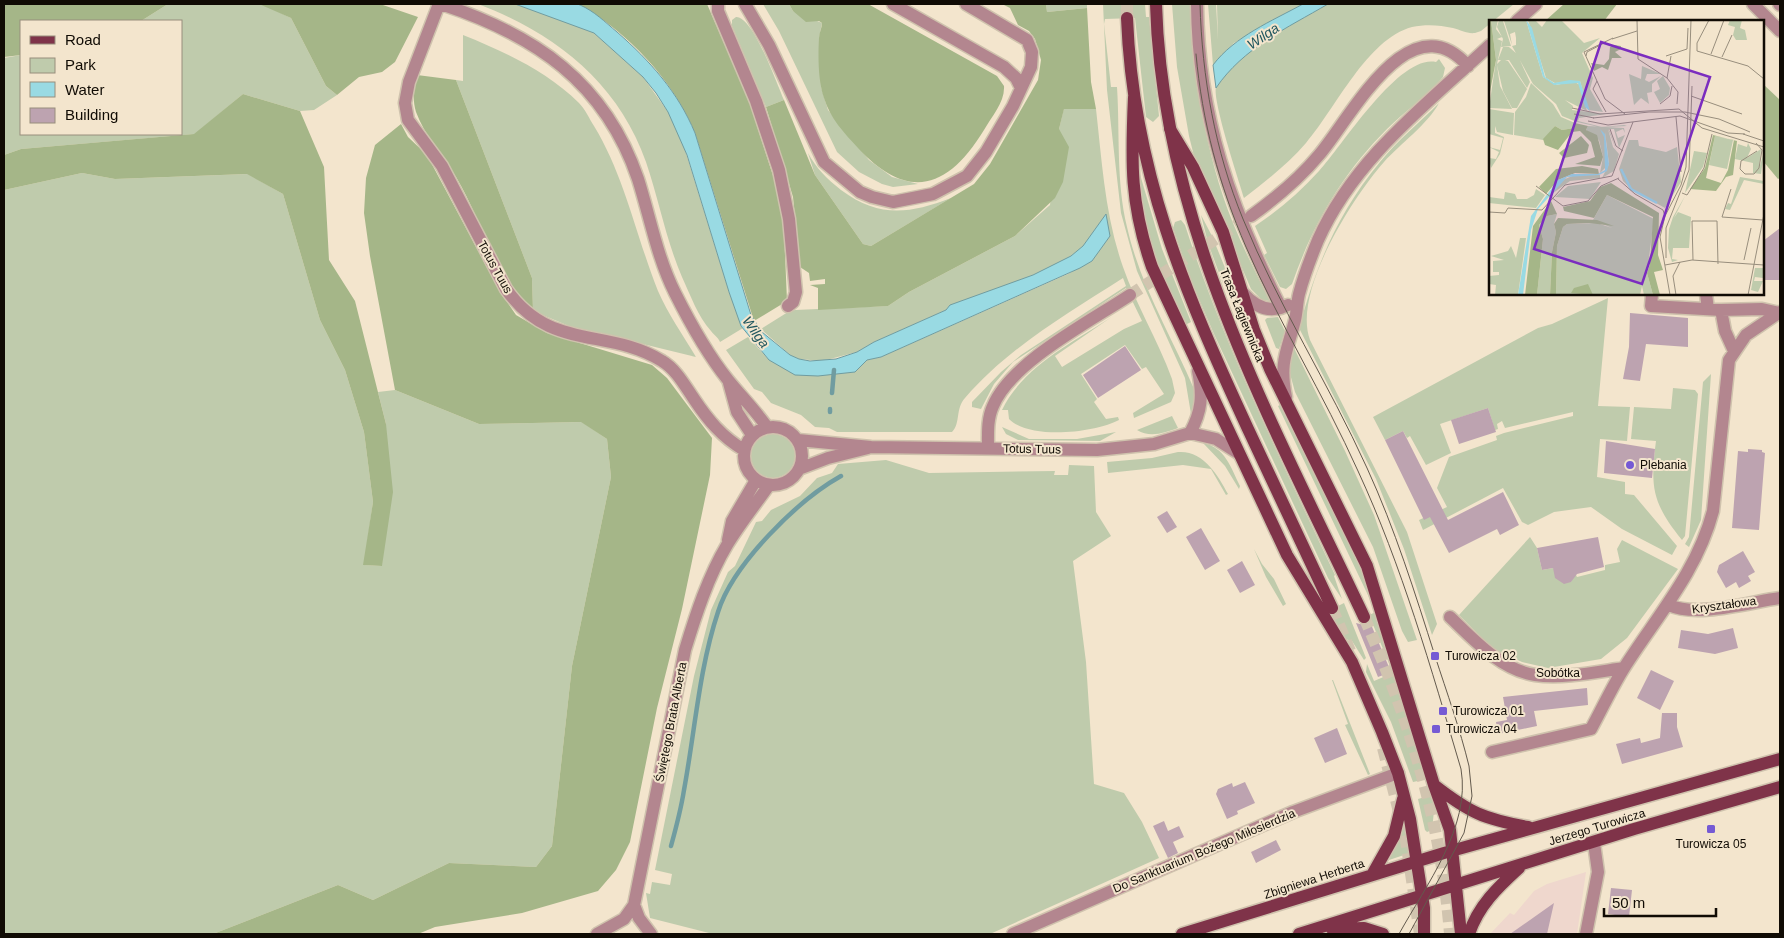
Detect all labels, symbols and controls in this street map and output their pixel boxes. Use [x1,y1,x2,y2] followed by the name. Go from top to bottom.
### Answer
[1244,19,1282,52] water label: Wilga
[20,20,182,135] legend
[1489,20,1764,295] inset map
[65,31,101,48] text: Road
[65,56,96,73] text: Park
[65,81,104,98] text: Water
[65,106,118,123] text: Building
[475,238,515,296] street label: Totus Tuus
[1217,266,1267,364] street label: Trasa Łagiewnicka
[739,313,773,351] water label: Wilga
[1003,441,1061,457] street label: Totus Tuus
[1640,458,1687,472] place label: Plebania
[1624,459,1636,471] marker: Plebania
[1691,594,1757,616] street label: Kryształowa
[1445,649,1516,663] place label: Turowicza 02
[1429,650,1441,662] marker: Turowicza 02
[652,660,690,783] street label: Świętego Brata Alberta
[1536,666,1580,680] street label: Sobótka
[1453,704,1524,718] place label: Turowicza 01
[1437,705,1449,717] marker: Turowicza 01
[1446,722,1517,736] place label: Turowicza 04
[1430,723,1442,735] marker: Turowicza 04
[1111,806,1298,896] street label: Do Sanktuarium Bożego Miłosierdzia
[1547,806,1647,848] street label: Jerzego Turowicza
[1705,823,1717,835] marker: Turowicza 05
[1676,837,1747,851] place label: Turowicza 05
[1262,856,1366,902] street label: Zbigniewa Herberta
[1604,886,1716,918] scale bar
[1612,894,1645,911] text: 50 m

